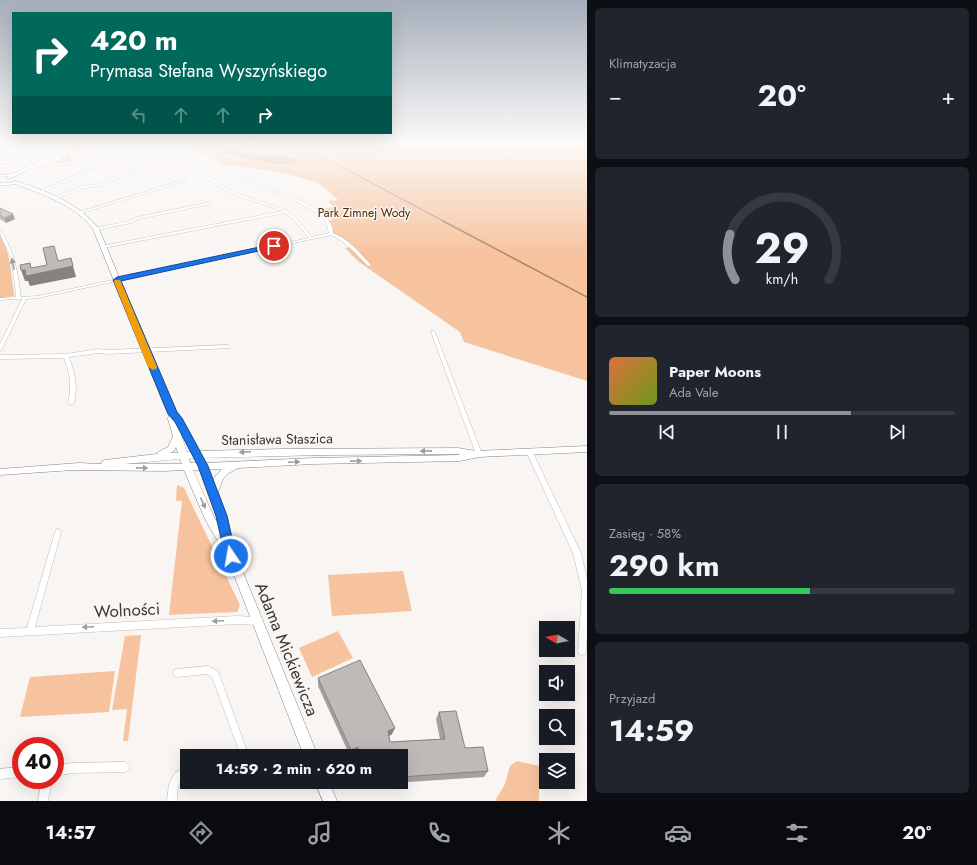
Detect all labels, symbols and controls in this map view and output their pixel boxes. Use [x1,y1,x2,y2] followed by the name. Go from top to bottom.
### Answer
[90,20,178,61] text: 420 m
[24,28,76,80] icon: right
[609,54,676,73] text: Klimatyzacja
[90,58,327,84] text: Prymasa Stefana Wyszyńskiego
[758,74,806,117] text: 20°
[609,80,622,112] text: −
[941,80,955,112] text: +
[128,104,150,126] icon: left
[170,104,192,126] icon: ahead
[212,104,234,126] icon: ahead
[254,104,276,126] icon: right
[318,204,411,222] park label: Park Zimnej Wody
[754,218,810,279] text: 29
[257,229,291,263] pin
[263,235,285,257] icon: arrive
[10,257,16,270] one-way arrow
[766,268,798,288] text: km/h
[669,361,761,383] text: Paper Moons
[669,383,718,402] text: Ada Vale
[656,421,678,443] icon: previous
[771,421,793,443] icon: pause
[886,421,908,443] icon: next
[221,428,333,450] street label: Stanisława Staszica
[419,448,432,454] one-way arrow
[239,449,251,456] one-way arrow
[350,457,362,464] one-way arrow
[288,459,300,466] one-way arrow
[136,465,149,471] one-way arrow
[201,497,207,509] one-way arrow
[609,524,681,543] text: Zasięg · 58%
[210,535,252,577] position arrow
[609,544,720,587] text: 290 km
[249,578,325,720] street label: Adama Mickiewicza
[93,596,161,624] street label: Wolności
[211,618,224,624] one-way arrow
[539,621,575,657] north arrow
[539,621,575,789] map controls
[82,624,94,631] one-way arrow
[539,665,575,701] button: sound
[609,689,656,708] text: Przyjazd
[539,709,575,745] button: search
[609,709,694,752] text: 14:59
[12,737,64,789] speed limit sign: 40
[539,753,575,789] button: layers
[216,758,372,780] text: 14:59 · 2 min · 620 m
[187,819,215,847] icon: directions
[306,819,334,847] icon: music
[425,819,453,847] icon: phone
[545,819,573,847] icon: climate
[664,819,692,847] icon: car
[783,819,811,847] icon: filters
[46,820,96,846] text: 14:57
[902,820,931,846] text: 20°

